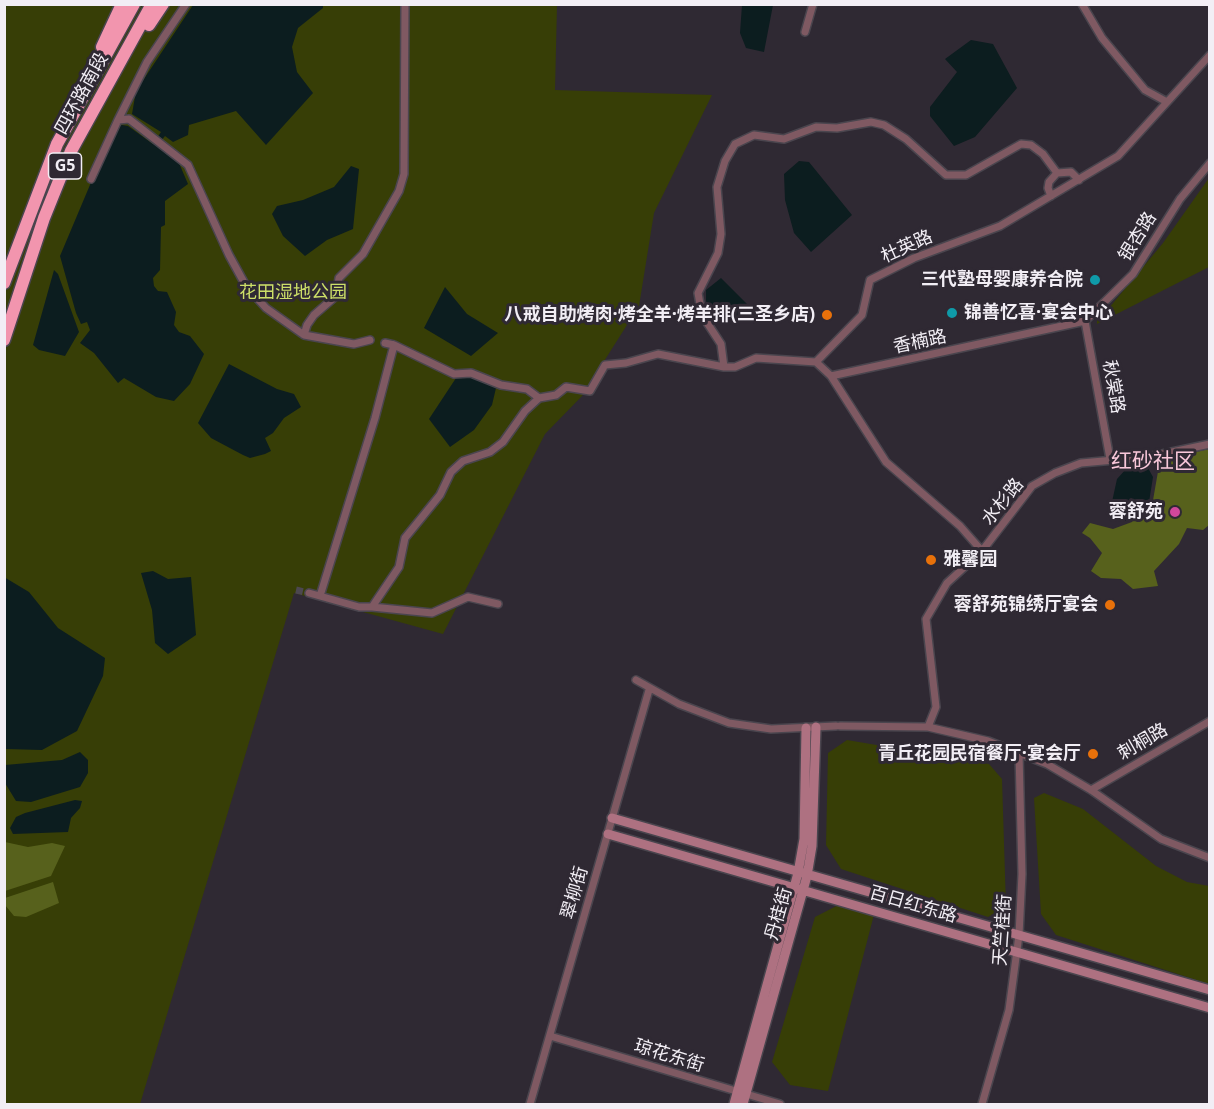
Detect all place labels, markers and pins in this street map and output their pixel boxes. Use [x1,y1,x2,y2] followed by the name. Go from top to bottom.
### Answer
[921,269,1083,291] place label: 三代塾母婴康养合院
[1088,273,1102,287] marker: 三代塾母婴康养合院
[964,302,1113,324] place label: 锦善忆喜·宴会中心
[505,304,815,326] place label: 八戒自助烤肉·烤全羊·烤羊排(三圣乡店)
[945,306,959,320] marker: 锦善忆喜·宴会中心
[820,308,834,322] marker: 八戒自助烤肉·烤全羊·烤羊排(三圣乡店)
[1109,501,1163,523] place label: 蓉舒苑
[1168,505,1182,519] marker: 蓉舒苑
[943,549,997,571] place label: 雅馨园
[924,553,938,567] marker: 雅馨园
[954,594,1098,616] place label: 蓉舒苑锦绣厅宴会
[1103,598,1117,612] marker: 蓉舒苑锦绣厅宴会
[878,743,1081,765] place label: 青丘花园民宿餐厅·宴会厅
[1086,747,1100,761] marker: 青丘花园民宿餐厅·宴会厅

